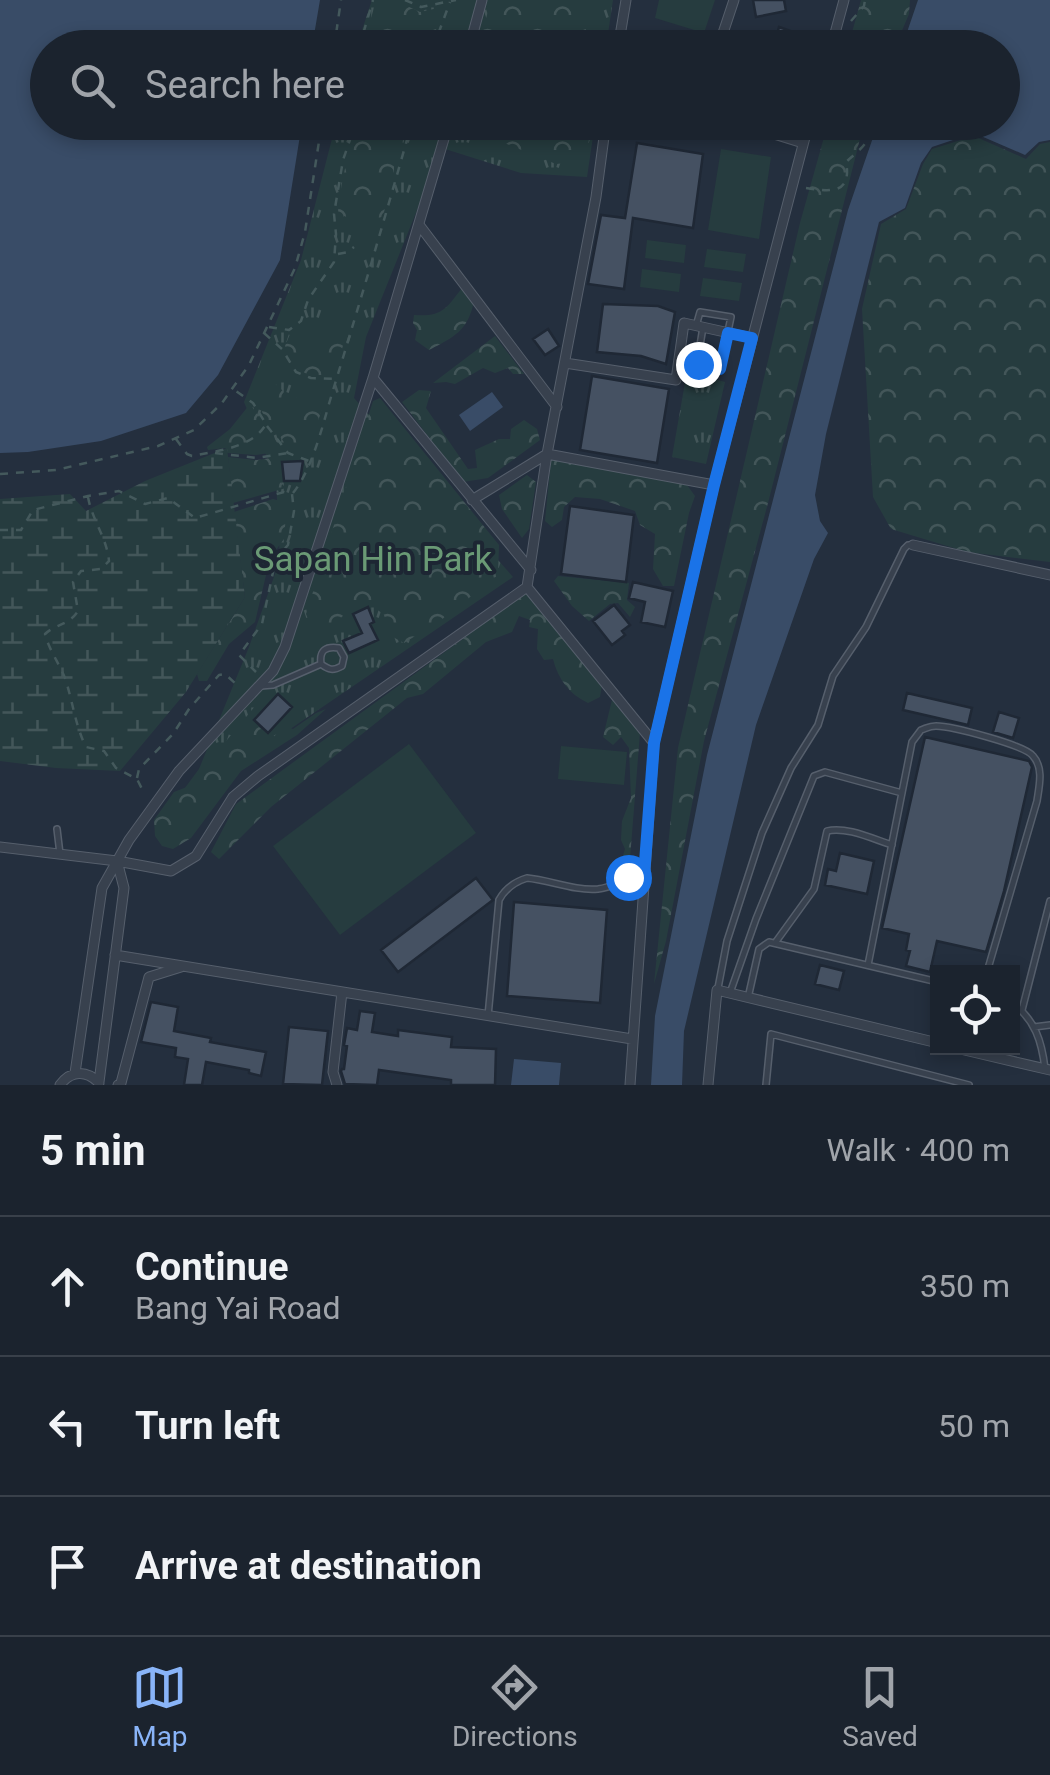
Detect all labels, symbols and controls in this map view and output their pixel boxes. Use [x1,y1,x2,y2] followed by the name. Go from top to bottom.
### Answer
[30,30,1020,140] search box
[65,58,120,113] icon: search
[145,63,345,107] text: Search here
[676,342,722,388] route end
[254,539,493,580] park label: Sapan Hin Park
[606,855,652,901] route start
[930,965,1020,1055] map controls
[930,965,1020,1055] button: locate
[40,1126,146,1175] text: 5 min
[827,1131,1010,1169] text: Walk · 400 m
[135,1245,289,1289] text: Continue
[40,1259,95,1314] icon: ahead
[920,1267,1010,1305] text: 350 m
[135,1289,341,1327] text: Bang Yai Road
[40,1399,95,1454] icon: left
[135,1404,280,1448] text: Turn left
[938,1407,1010,1445] text: 50 m
[40,1539,95,1594] icon: arrive
[135,1544,482,1588] text: Arrive at destination
[132,1660,188,1753] tab: Map
[452,1660,578,1753] tab: Directions
[842,1660,918,1753] tab: Saved

